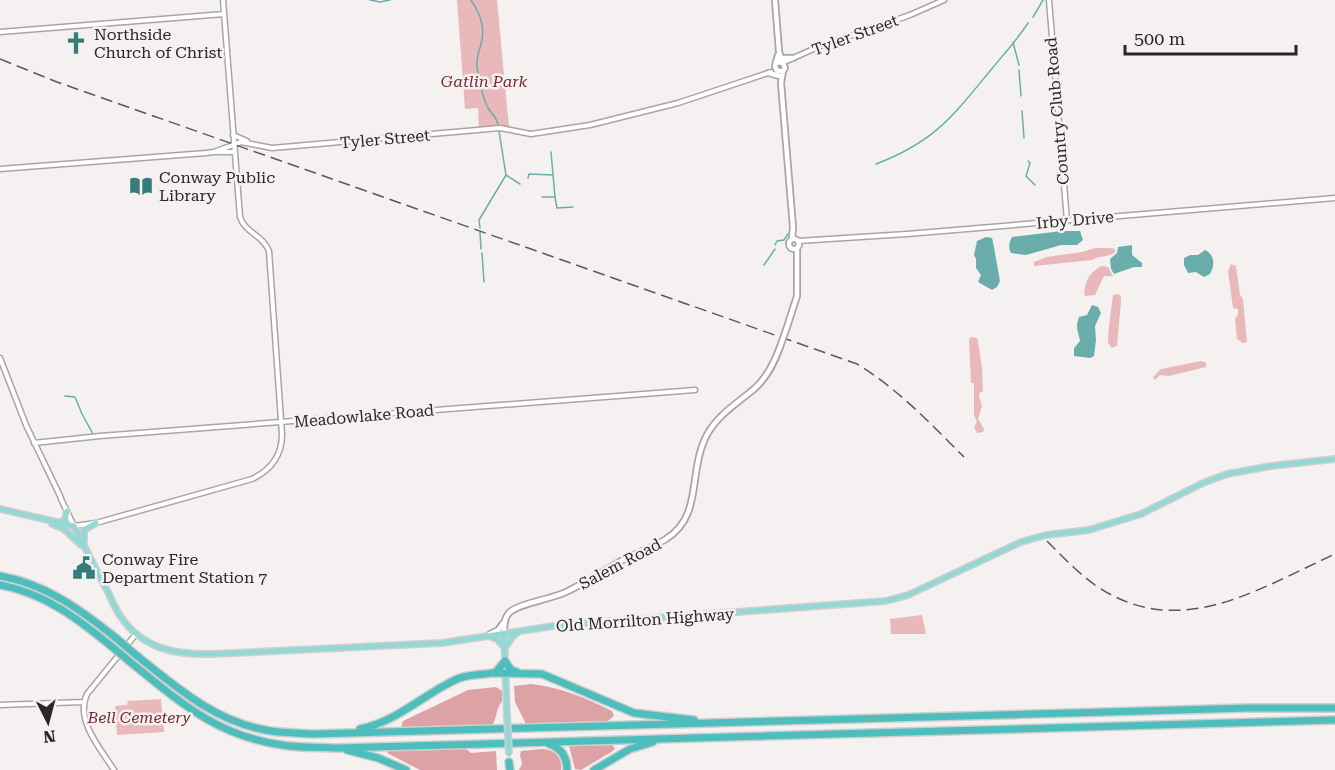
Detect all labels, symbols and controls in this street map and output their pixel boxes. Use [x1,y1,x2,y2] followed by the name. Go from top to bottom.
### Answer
[809,11,901,59] street label: Tyler Street
[1125,18,1296,56] scale bar
[94,25,222,62] place label: Northside Church of Christ
[1134,28,1185,49] text: 500 m
[63,30,89,56] church icon: Northside Church of Christ
[1041,36,1073,186] street label: Country Club Road
[441,72,528,91] park label: Gatlin Park
[339,126,431,152] street label: Tyler Street
[159,168,275,205] place label: Conway Public Library
[128,173,154,199] library icon: Conway Public Library
[1035,207,1115,233] street label: Irby Drive
[293,400,435,432] street label: Meadowlake Road
[576,534,664,594] street label: Salem Road
[102,550,267,587] place label: Conway Fire Department Station 7
[71,555,97,581] public building icon: Conway Fire Department Station 7
[555,604,735,636] street label: Old Morrilton Highway
[18,692,78,752] north arrow
[86,708,191,727] park label: Bell Cemetery
[42,726,57,747] text: N

